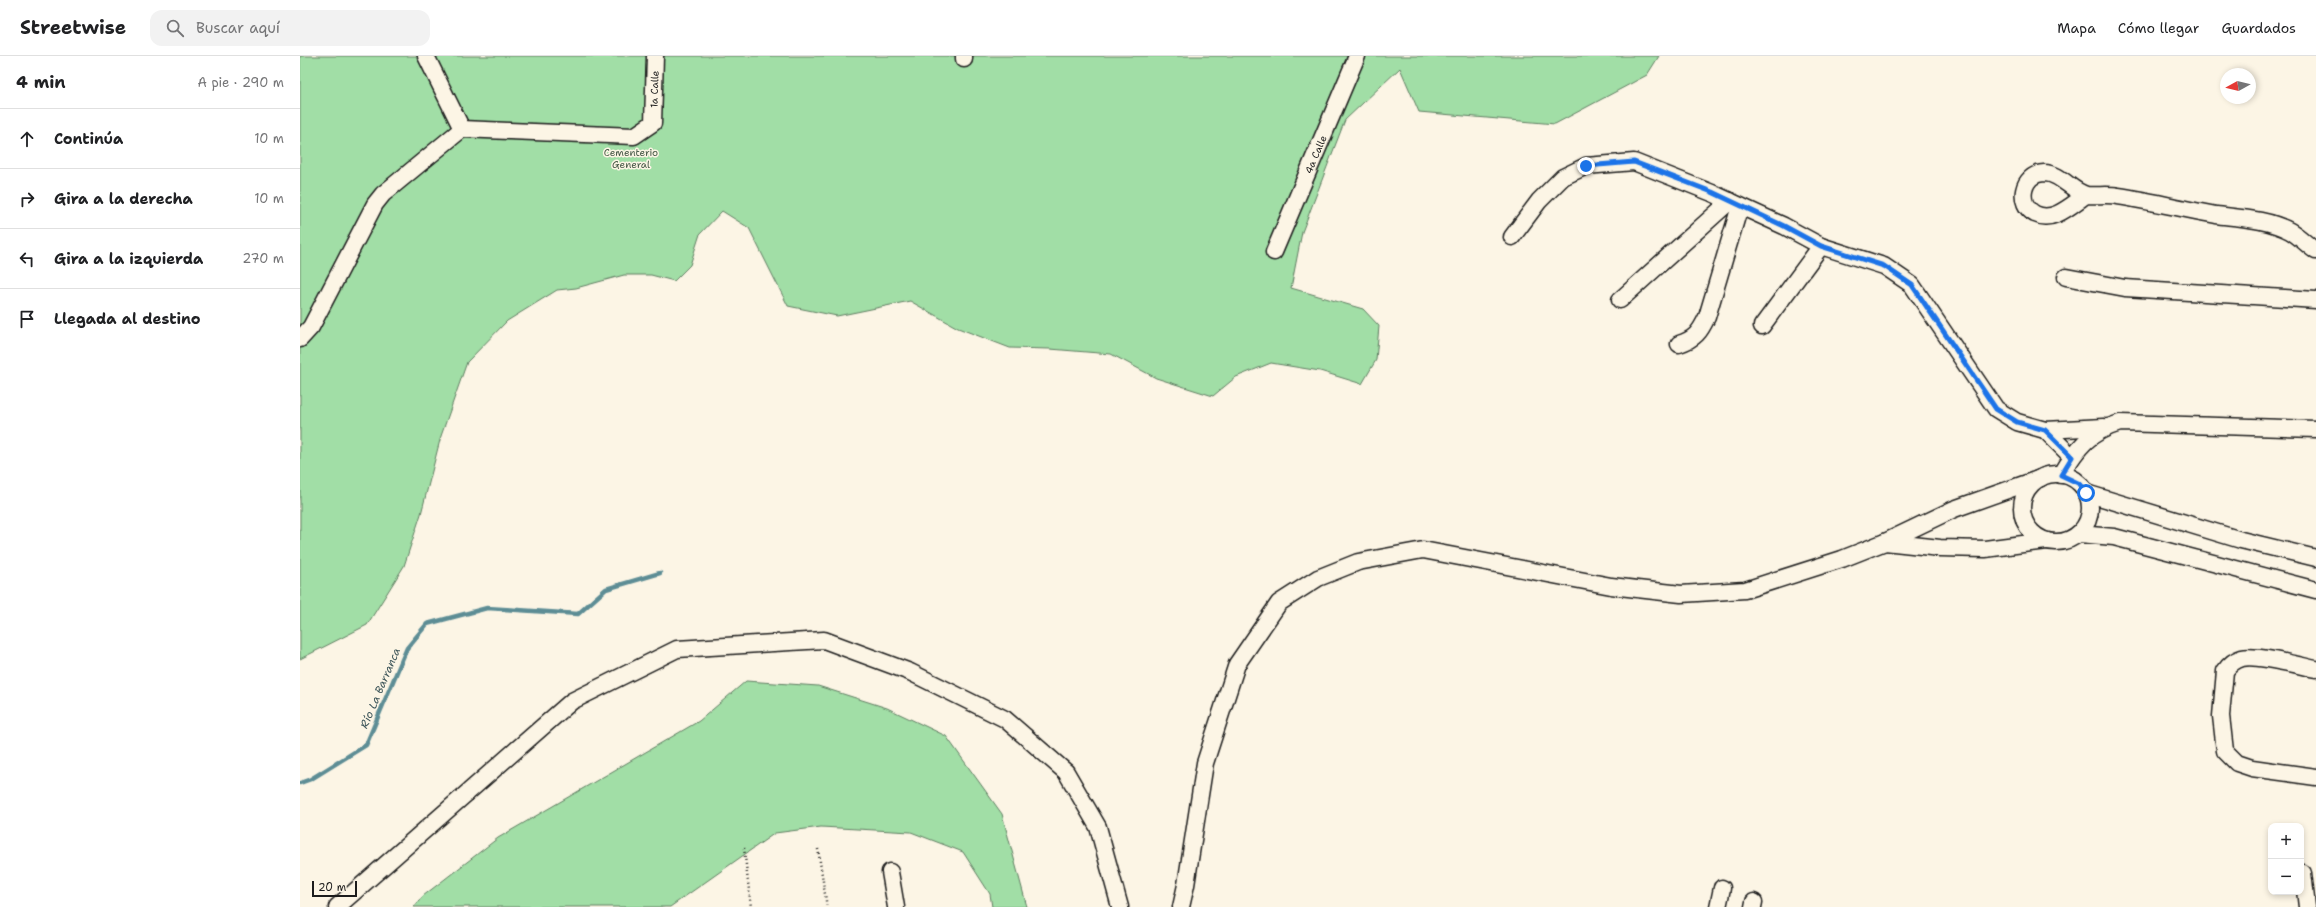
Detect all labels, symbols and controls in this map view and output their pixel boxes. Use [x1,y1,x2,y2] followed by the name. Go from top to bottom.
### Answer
[150,10,430,46] search box
[20,15,126,40] text: Streetwise
[164,17,186,39] icon: search
[196,18,280,38] text: Buscar aquí
[2057,19,2096,37] text: Mapa
[2118,19,2199,37] text: Cómo llegar
[2221,19,2296,37] text: Guardados
[2220,68,2256,104] north arrow
[647,70,662,108] street label: 1a Calle
[16,71,66,93] text: 4 min
[198,74,284,91] text: A pie · 290 m
[16,128,38,150] icon: ahead
[54,129,123,149] text: Continúa
[254,130,284,147] text: 10 m
[1302,133,1330,176] street label: 4a Calle
[604,146,658,171] park label: Cementerio General
[1577,157,1595,175] route end
[16,188,38,210] icon: right
[54,189,193,209] text: Gira a la derecha
[254,190,284,207] text: 10 m
[16,248,38,270] icon: left
[54,249,203,269] text: Gira a la izquierda
[242,250,284,267] text: 270 m
[16,308,38,330] icon: arrive
[54,309,201,329] text: Llegada al destino
[2077,484,2095,502] route start
[357,645,404,731] water label: Río La Barranca
[2268,823,2304,895] map controls
[2268,823,2304,859] button: +
[2268,859,2304,895] button: −
[312,879,357,898] scale bar
[318,880,346,895] text: 20 m

